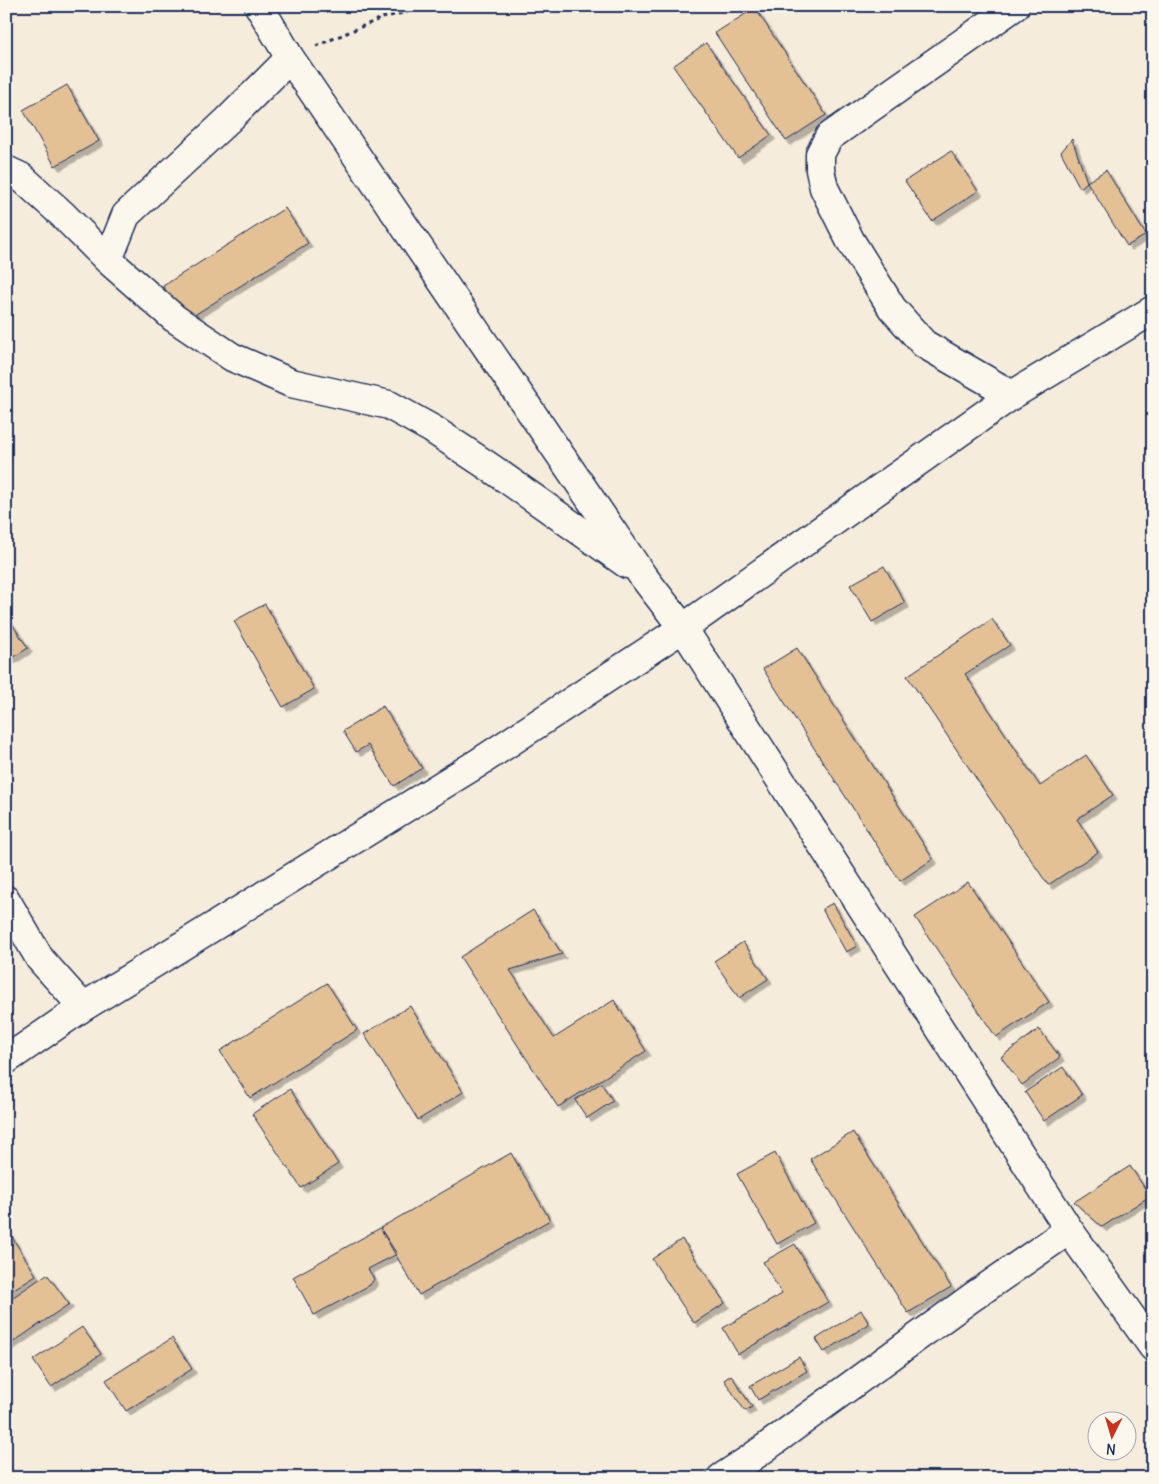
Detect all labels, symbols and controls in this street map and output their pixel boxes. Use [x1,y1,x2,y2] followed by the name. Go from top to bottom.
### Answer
[1086,1412,1136,1462] north arrow
[1105,1440,1116,1458] text: N

